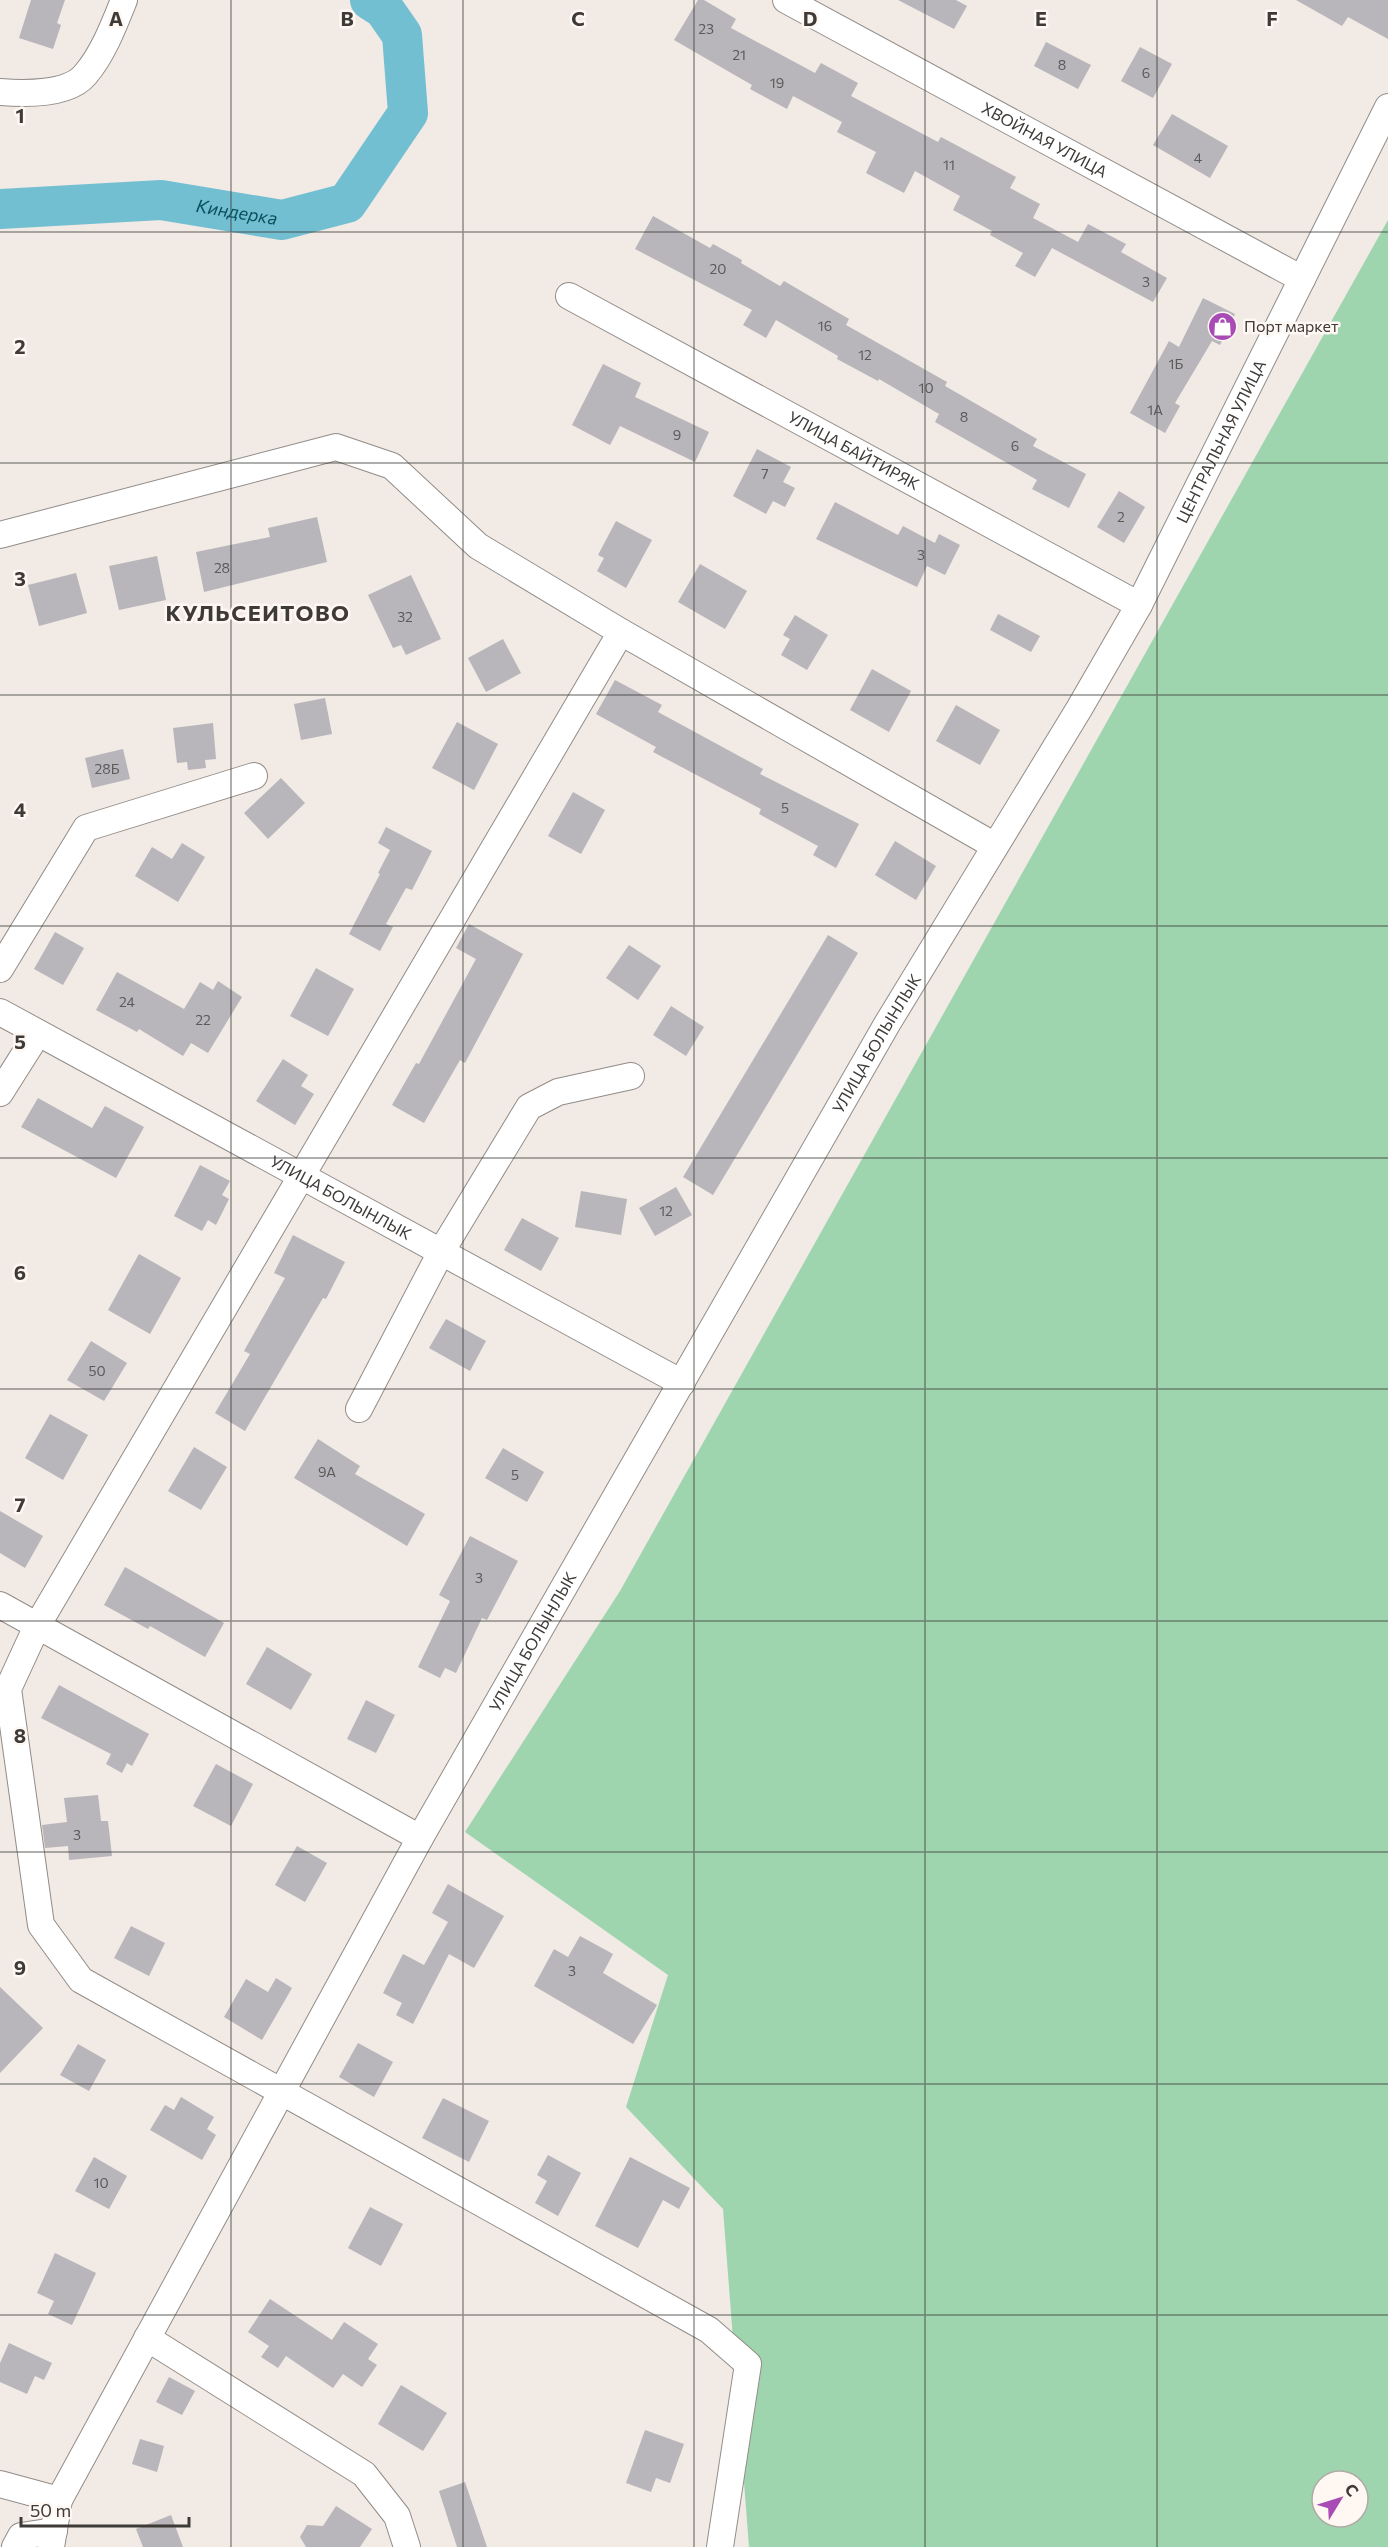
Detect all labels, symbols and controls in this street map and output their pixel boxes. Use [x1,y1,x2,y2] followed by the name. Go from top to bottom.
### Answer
[109,6,123,30] text: A
[340,6,354,30] text: B
[571,6,585,30] text: C
[803,6,817,30] text: D
[1035,6,1047,30] text: E
[1266,6,1278,30] text: F
[698,20,714,37] house number: 23
[732,46,746,63] house number: 21
[1058,56,1066,73] house number: 8
[1142,64,1150,81] house number: 6
[770,74,784,91] house number: 19
[979,98,1111,181] street label: ХВОЙНАЯ УЛИЦА
[15,103,25,127] text: 1
[1194,149,1203,166] house number: 4
[943,156,955,173] house number: 11
[195,194,279,229] water label: Киндерка
[710,260,726,277] house number: 20
[1142,273,1150,290] house number: 3
[1207,310,1239,342] shop icon: Порт маркет
[1244,316,1339,335] place label: Порт маркет
[818,317,832,334] house number: 16
[14,334,26,358] text: 2
[858,346,872,363] house number: 12
[1169,355,1184,372] house number: 1Б
[1172,357,1269,526] street label: ЦЕНТРАЛЬНАЯ УЛИЦА
[918,379,934,396] house number: 10
[1147,401,1163,418] house number: 1А
[785,407,923,493] street label: УЛИЦА БАЙТИРЯК
[960,408,968,425] house number: 8
[673,426,681,443] house number: 9
[1011,437,1019,454] house number: 6
[761,465,769,482] house number: 7
[1117,508,1125,525] house number: 2
[917,546,925,563] house number: 3
[214,559,230,576] house number: 28
[14,566,26,590] text: 3
[166,599,350,626] district label: КУЛЬСЕИТОВО
[397,608,413,625] house number: 32
[94,760,120,777] house number: 28Б
[14,797,26,821] text: 4
[781,799,789,816] house number: 5
[828,970,924,1116] street label: УЛИЦА БОЛЫНЛЫК
[119,993,136,1010] house number: 24
[195,1011,211,1028] house number: 22
[14,1029,26,1053] text: 5
[267,1151,415,1243] street label: УЛИЦА БОЛЫНЛЫК
[659,1202,673,1219] house number: 12
[14,1260,26,1284] text: 6
[88,1362,106,1379] house number: 50
[318,1463,336,1480] house number: 9А
[511,1466,519,1483] house number: 5
[15,1492,26,1516] text: 7
[485,1568,580,1715] street label: УЛИЦА БОЛЫНЛЫК
[475,1569,483,1586] house number: 3
[14,1723,26,1747] text: 8
[73,1826,81,1843] house number: 3
[14,1955,26,1979] text: 9
[568,1962,576,1979] house number: 3
[93,2174,109,2191] house number: 10
[1310,2469,1370,2529] north arrow
[1341,2479,1363,2500] text: С
[21,2490,189,2528] scale bar
[30,2499,71,2521] text: 50 m

